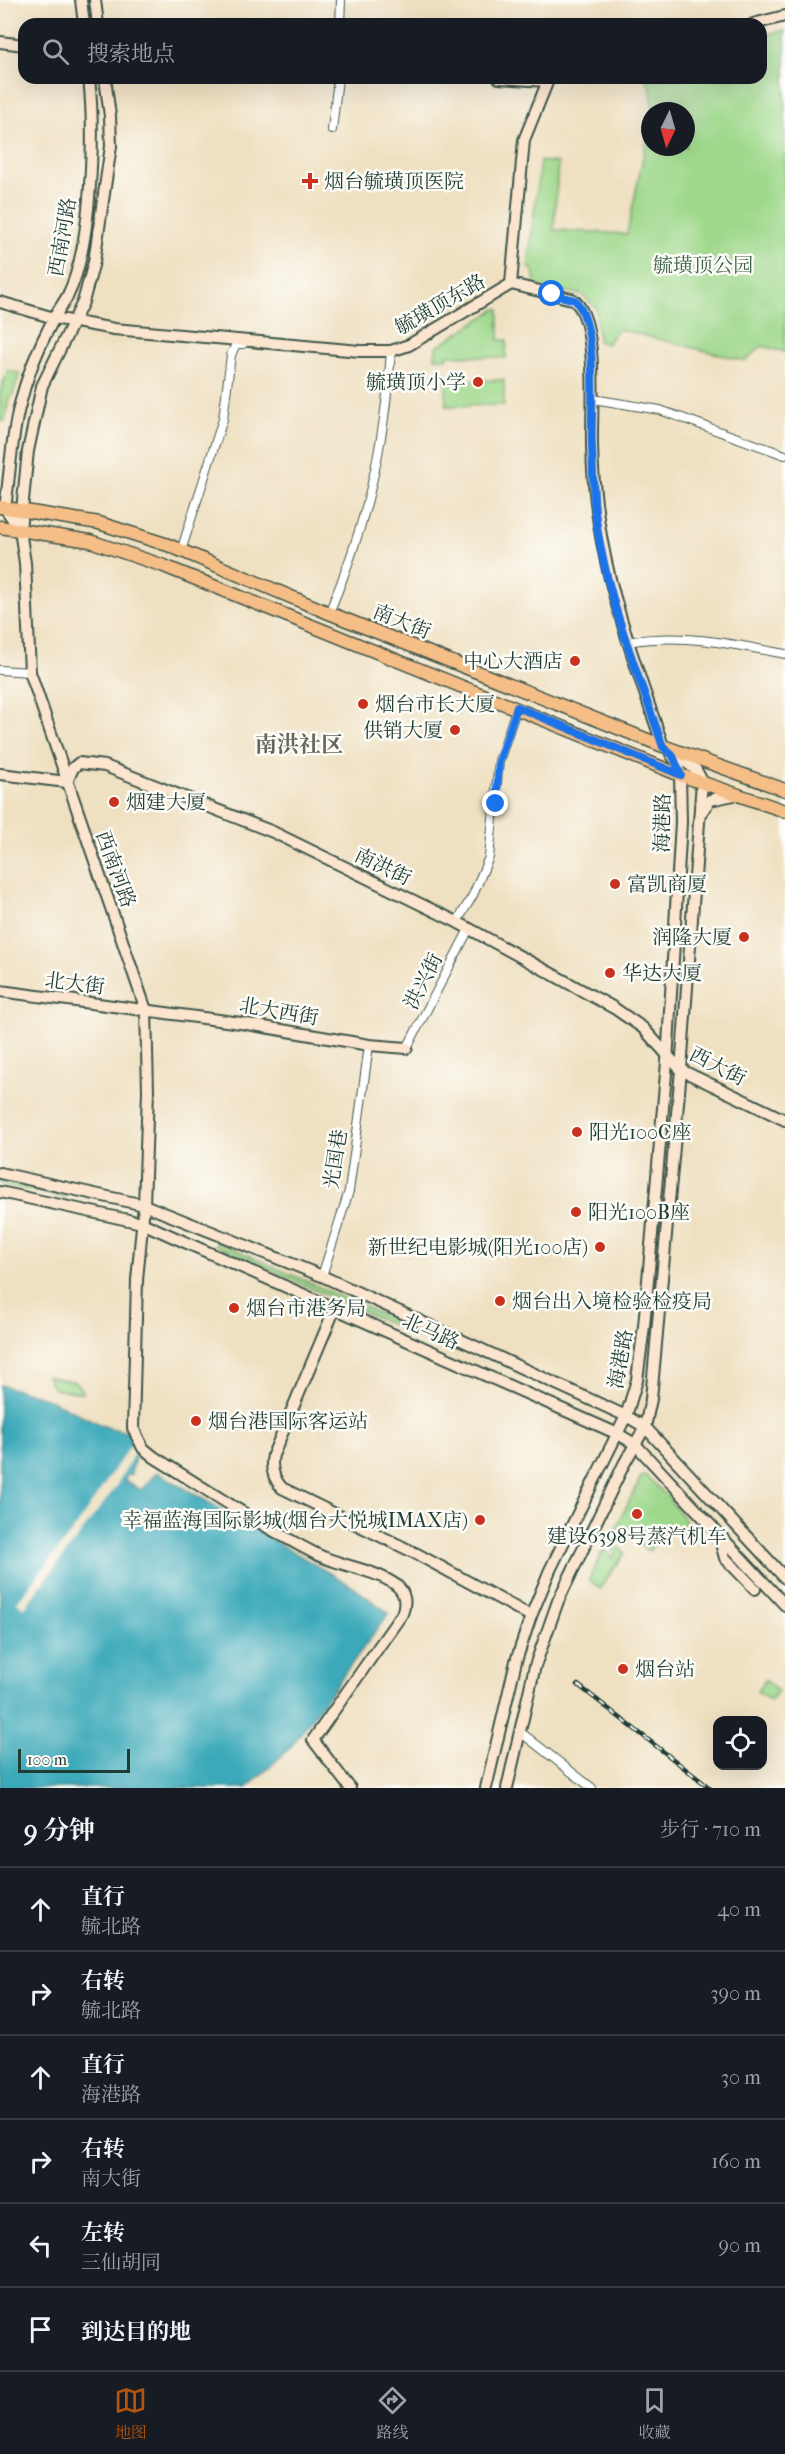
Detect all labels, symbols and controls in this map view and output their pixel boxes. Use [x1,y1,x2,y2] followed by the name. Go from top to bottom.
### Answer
[18,18,767,84] search box
[39,35,72,68] icon: search
[87,41,175,67] text: 搜索地点
[641,102,695,156] north arrow
[324,170,464,193] place label: 烟台毓璜顶医院
[301,172,319,190] marker: 烟台毓璜顶医院
[44,196,81,278] street label: 西南河路
[653,254,753,277] park label: 毓璜顶公园
[391,269,489,339] street label: 毓璜顶东路
[538,280,564,306] route start
[366,371,466,394] place label: 毓璜顶小学
[471,375,485,389] marker: 毓璜顶小学
[370,600,434,643] street label: 南大街
[463,650,563,673] place label: 中心大酒店
[568,654,582,668] marker: 中心大酒店
[375,693,495,716] place label: 烟台市长大厦
[356,697,370,711] marker: 烟台市长大厦
[363,719,443,742] place label: 供销大厦
[448,723,462,737] marker: 供销大厦
[255,732,343,758] district label: 南洪社区
[482,790,508,816] route end
[126,791,206,814] place label: 烟建大厦
[650,793,675,853] street label: 海港路
[107,795,121,809] marker: 烟建大厦
[91,828,140,911] street label: 西南河路
[351,843,415,890] street label: 南洪街
[627,873,707,896] place label: 富凯商厦
[608,877,622,891] marker: 富凯商厦
[652,926,732,949] place label: 润隆大厦
[737,930,751,944] marker: 润隆大厦
[400,949,447,1013] street label: 洪兴街
[622,962,702,985] place label: 华达大厦
[603,966,617,980] marker: 华达大厦
[44,968,106,999] street label: 北大街
[238,993,320,1030] street label: 北大西街
[686,1043,750,1090] street label: 西大街
[589,1121,692,1144] place label: 阳光100C座
[570,1125,584,1139] marker: 阳光100C座
[319,1128,352,1191] street label: 光国巷
[588,1201,690,1224] place label: 阳光100B座
[569,1205,583,1219] marker: 阳光100B座
[368,1236,588,1259] place label: 新世纪电影城(阳光100店)
[593,1240,607,1254] marker: 新世纪电影城(阳光100店)
[512,1290,712,1313] place label: 烟台出入境检验检疫局
[493,1294,507,1308] marker: 烟台出入境检验检疫局
[246,1297,366,1320] place label: 烟台市港务局
[227,1301,241,1315] marker: 烟台市港务局
[399,1309,463,1354] street label: 北马路
[604,1328,637,1391] street label: 海港路
[208,1410,368,1433] place label: 烟台港国际客运站
[189,1414,203,1428] marker: 烟台港国际客运站
[630,1507,644,1521] marker: 建设6398号蒸汽机车
[122,1509,468,1532] place label: 幸福蓝海国际影城(烟台大悦城IMAX店)
[473,1513,487,1527] marker: 幸福蓝海国际影城(烟台大悦城IMAX店)
[547,1525,727,1548] place label: 建设6398号蒸汽机车
[635,1658,695,1681] place label: 烟台站
[616,1662,630,1676] marker: 烟台站
[713,1716,767,1770] map controls
[713,1716,767,1770] button: locate
[18,1746,130,1774] scale bar
[27,1750,67,1769] text: 100 m
[24,1815,95,1846] text: 9 分钟
[660,1818,761,1841] text: 步行 · 710 m
[81,1884,125,1910] text: 直行
[24,1893,57,1926] icon: ahead
[717,1898,761,1921] text: 40 m
[81,1915,141,1938] text: 毓北路
[81,1968,125,1994] text: 右转
[24,1977,57,2010] icon: right
[710,1982,761,2005] text: 390 m
[81,1999,141,2022] text: 毓北路
[81,2052,125,2078] text: 直行
[24,2061,57,2094] icon: ahead
[721,2066,761,2089] text: 30 m
[81,2083,141,2106] text: 海港路
[81,2136,125,2162] text: 右转
[24,2145,57,2178] icon: right
[711,2150,761,2173] text: 160 m
[81,2167,141,2190] text: 南大街
[81,2220,125,2246] text: 左转
[24,2229,57,2262] icon: left
[719,2234,761,2257] text: 90 m
[81,2251,161,2274] text: 三仙胡同
[24,2313,57,2346] icon: arrive
[81,2319,191,2345] text: 到达目的地
[114,2384,147,2443] tab: 地图
[376,2384,409,2443] tab: 路线
[638,2384,671,2443] tab: 收藏

